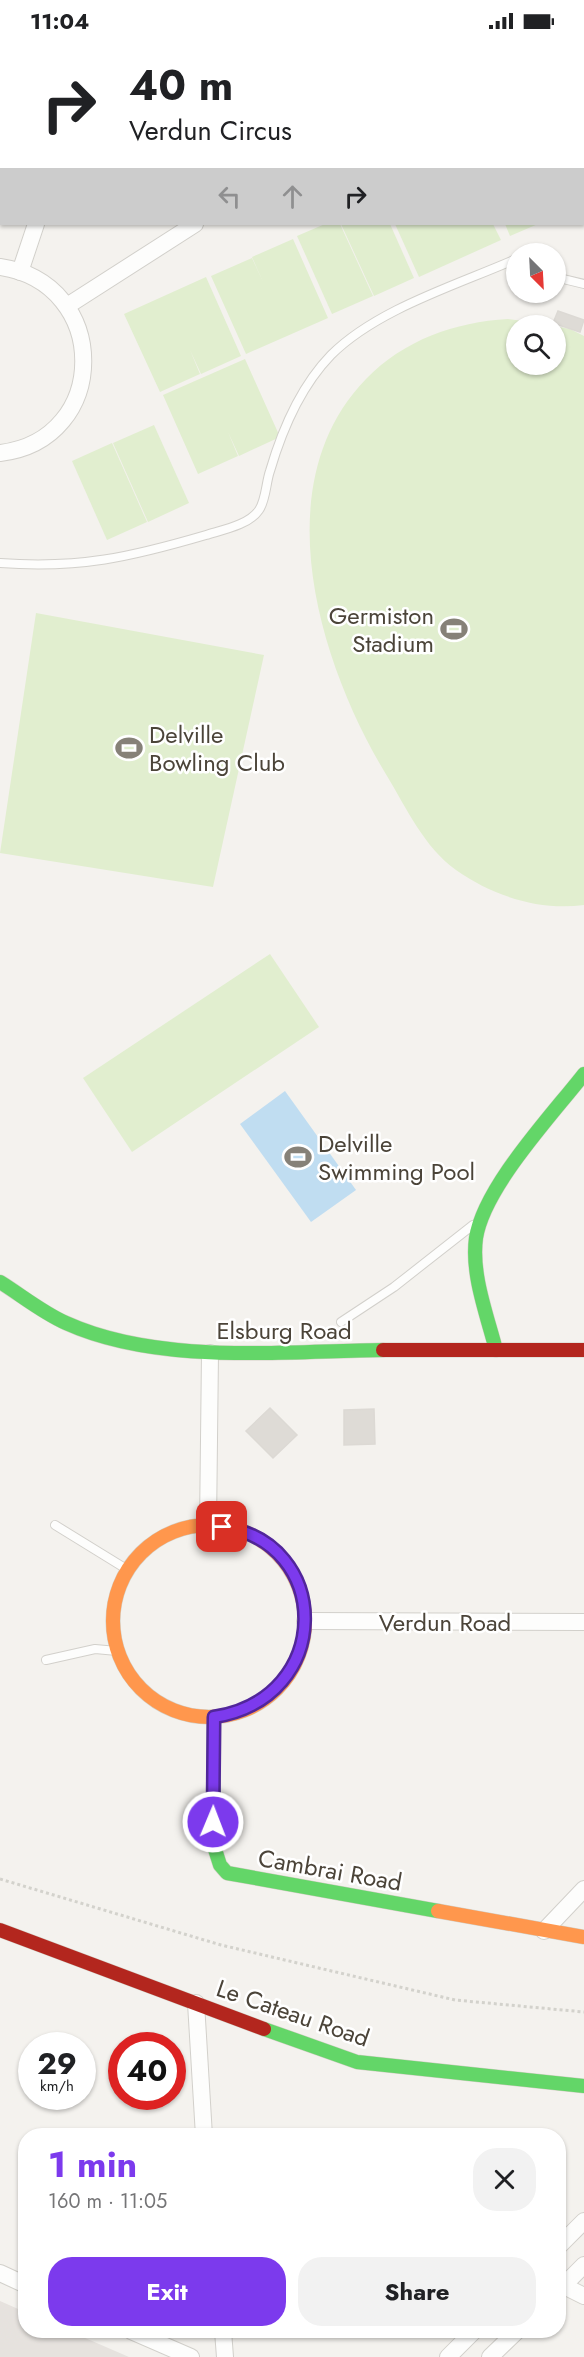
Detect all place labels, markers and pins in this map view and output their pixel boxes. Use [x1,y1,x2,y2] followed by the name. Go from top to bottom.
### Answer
[329,598,434,661] place label: Germiston Stadium
[439,614,469,644] sports icon: Germiston Stadium
[149,717,285,780] place label: Delville Bowling Club
[114,733,144,763] sports icon: Delville Bowling Club
[318,1126,475,1189] place label: Delville Swimming Pool
[283,1142,313,1172] sports icon: Delville Swimming Pool
[196,1501,247,1552] pin

